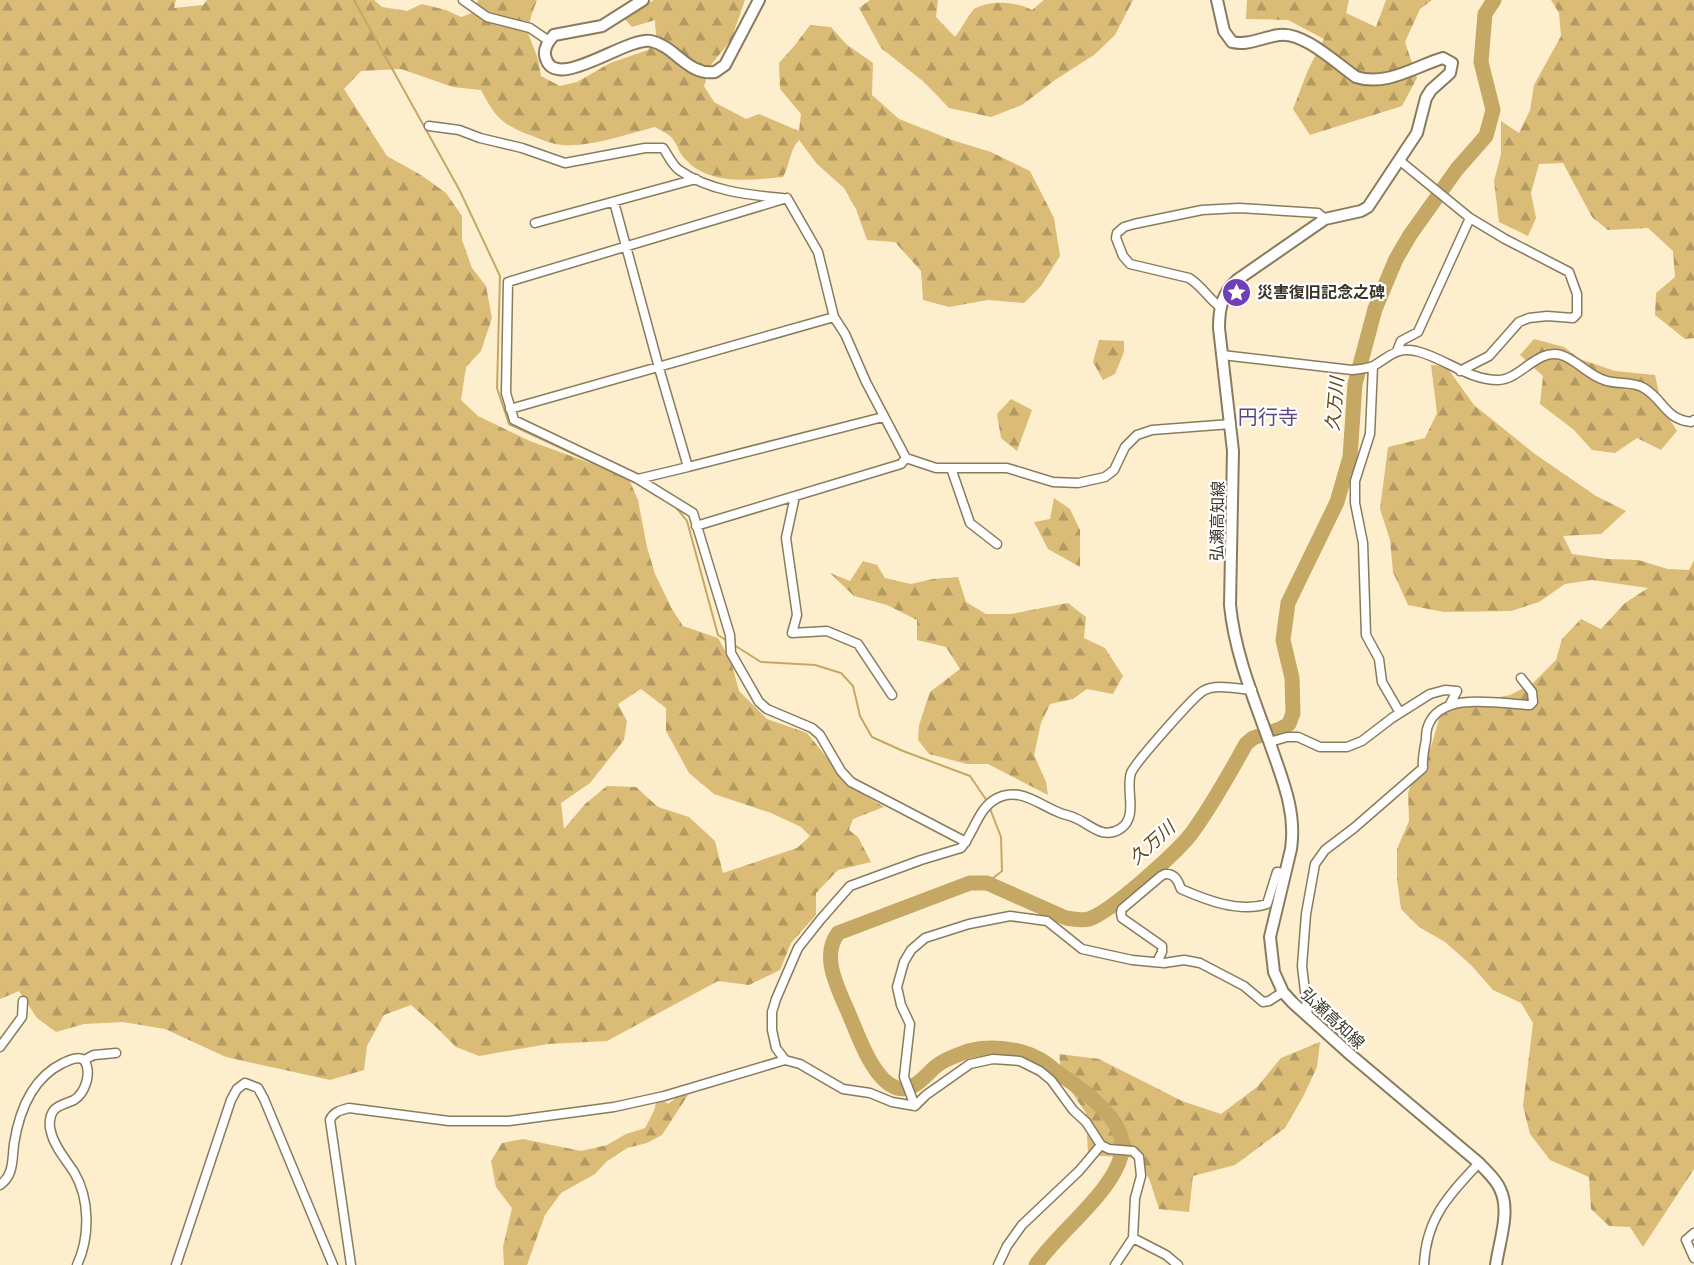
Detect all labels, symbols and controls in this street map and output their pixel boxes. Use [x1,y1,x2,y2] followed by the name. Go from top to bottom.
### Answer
[1220,276,1252,308] place icon: 災害復旧記念之碑
[1257,282,1385,301] place label: 災害復旧記念之碑
[1321,374,1347,432] water label: 久万川
[1238,404,1298,428] district label: 円行寺
[1206,481,1227,561] street label: 弘瀬高知線
[1124,815,1180,868] water label: 久万川
[1298,983,1369,1052] street label: 弘瀬高知線

